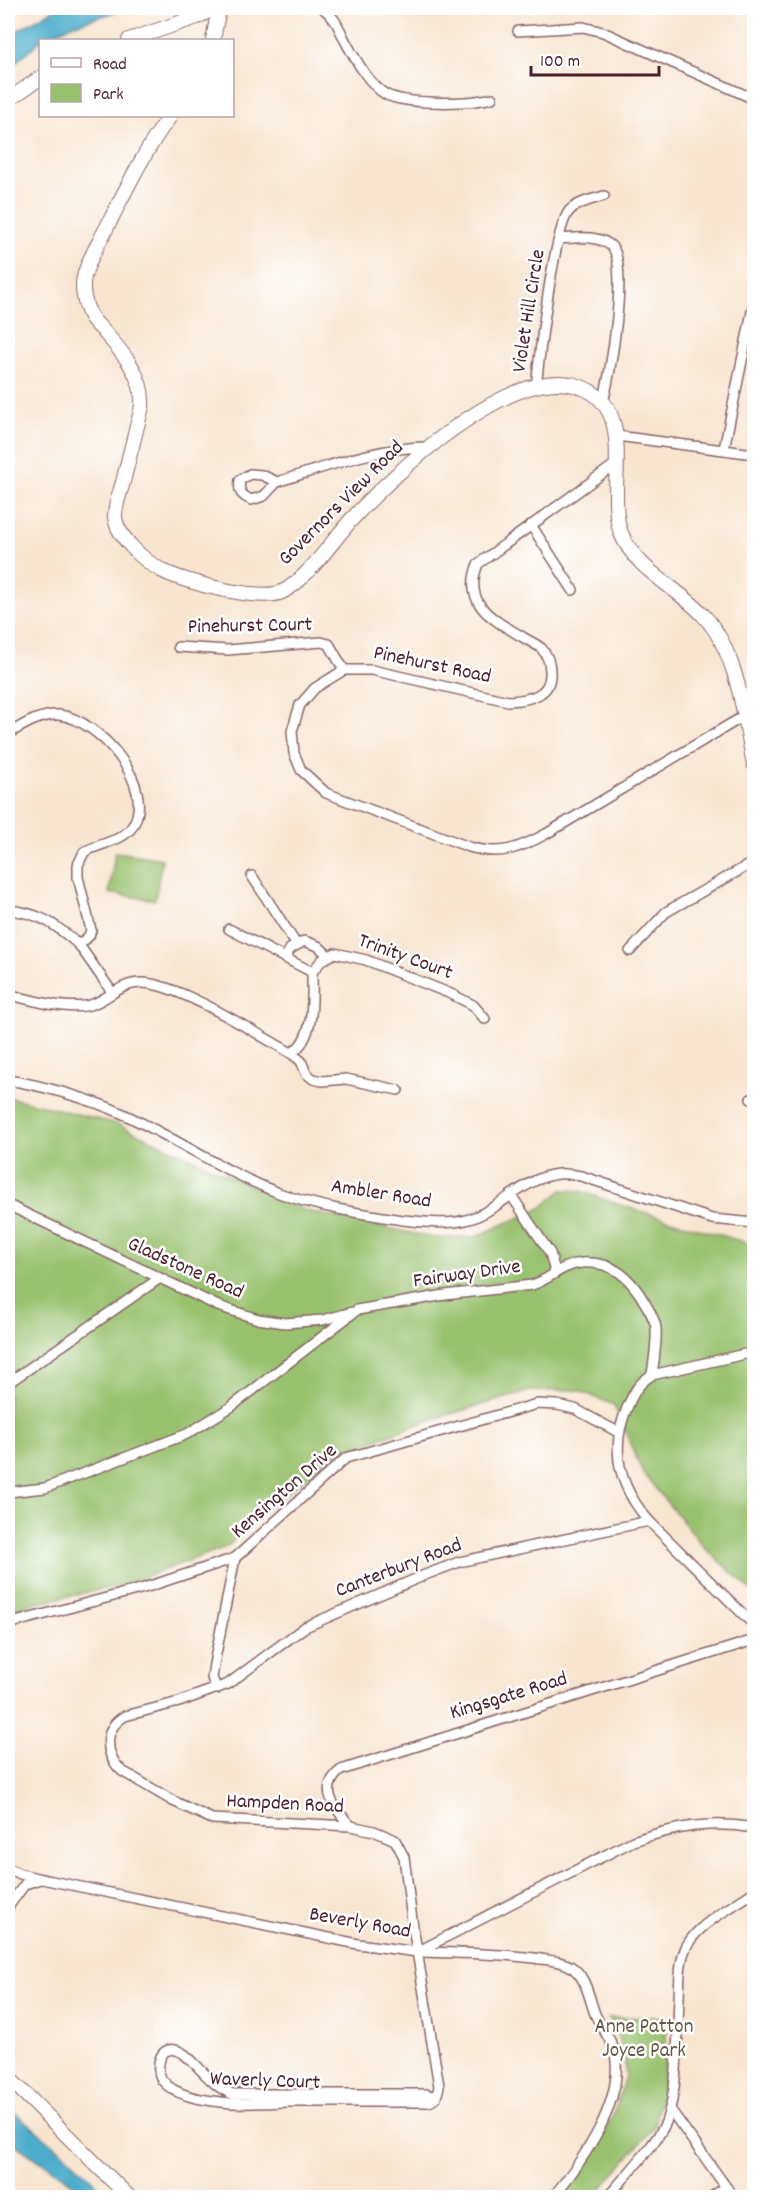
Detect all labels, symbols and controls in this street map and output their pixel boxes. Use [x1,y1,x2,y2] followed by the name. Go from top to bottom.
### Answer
[39,39,234,117] legend
[531,39,658,77] scale bar
[540,50,580,75] text: 100 m
[93,53,127,78] text: Road
[93,83,124,108] text: Park
[505,247,555,375] street label: Violet Hill Circle
[272,434,412,574] street label: Governors View Road
[187,611,313,643] street label: Pinehurst Court
[370,639,494,693] street label: Pinehurst Road
[353,927,457,989] street label: Trinity Court
[329,1172,433,1218] street label: Ambler Road
[122,1230,248,1308] street label: Gladstone Road
[411,1253,523,1297] street label: Fairway Drive
[225,1437,345,1547] street label: Kensington Drive
[331,1531,467,1607] street label: Canterbury Road
[447,1665,571,1729] street label: Kingsgate Road
[225,1787,345,1823] street label: Hampden Road
[307,1900,413,1948] street label: Beverly Road
[595,2013,693,2067] park label: Anne Patton Joyce Park
[209,2065,321,2099] street label: Waverly Court

